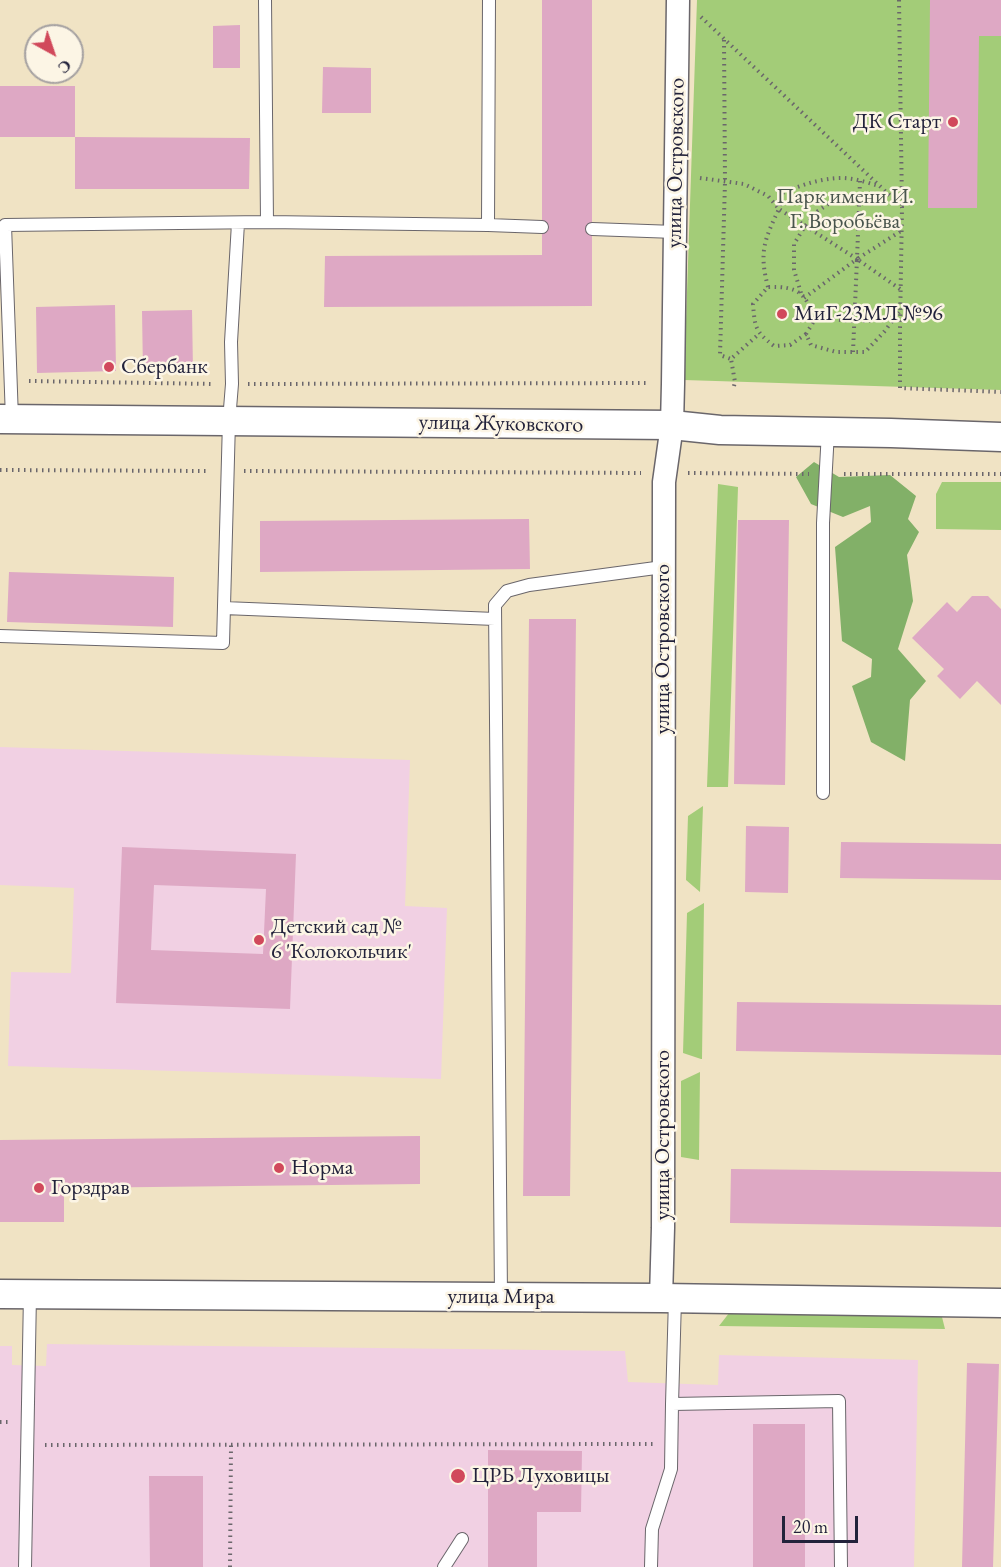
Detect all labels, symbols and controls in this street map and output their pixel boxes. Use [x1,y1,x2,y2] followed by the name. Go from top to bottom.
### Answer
[24,24,84,84] north arrow
[54,55,76,78] text: С
[661,78,691,248] street label: улица Островского
[853,109,941,135] place label: ДК Старт
[946,115,960,129] marker: ДК Старт
[776,184,914,236] park label: Парк имени И. Г. Воробьёва
[794,301,943,327] place label: МиГ-23МЛ №96
[775,307,789,321] marker: МиГ-23МЛ №96
[121,354,208,380] place label: Сбербанк
[102,360,116,374] marker: Сбербанк
[418,409,584,439] street label: улица Жуковского
[650,564,676,734] street label: улица Островского
[271,914,412,966] place label: Детский сад № 6 'Колокольчик'
[252,933,266,947] marker: Детский сад № 6 'Колокольчик'
[650,1050,676,1220] street label: улица Островского
[291,1155,353,1181] place label: Норма
[272,1161,286,1175] marker: Норма
[51,1175,130,1201] place label: Горздрав
[32,1181,46,1195] marker: Горздрав
[448,1284,554,1310] street label: улица Мира
[472,1463,609,1489] place label: ЦРБ Луховицы
[449,1467,467,1485] marker: ЦРБ Луховицы
[785,1504,862,1542] scale bar
[793,1515,828,1538] text: 20 m

